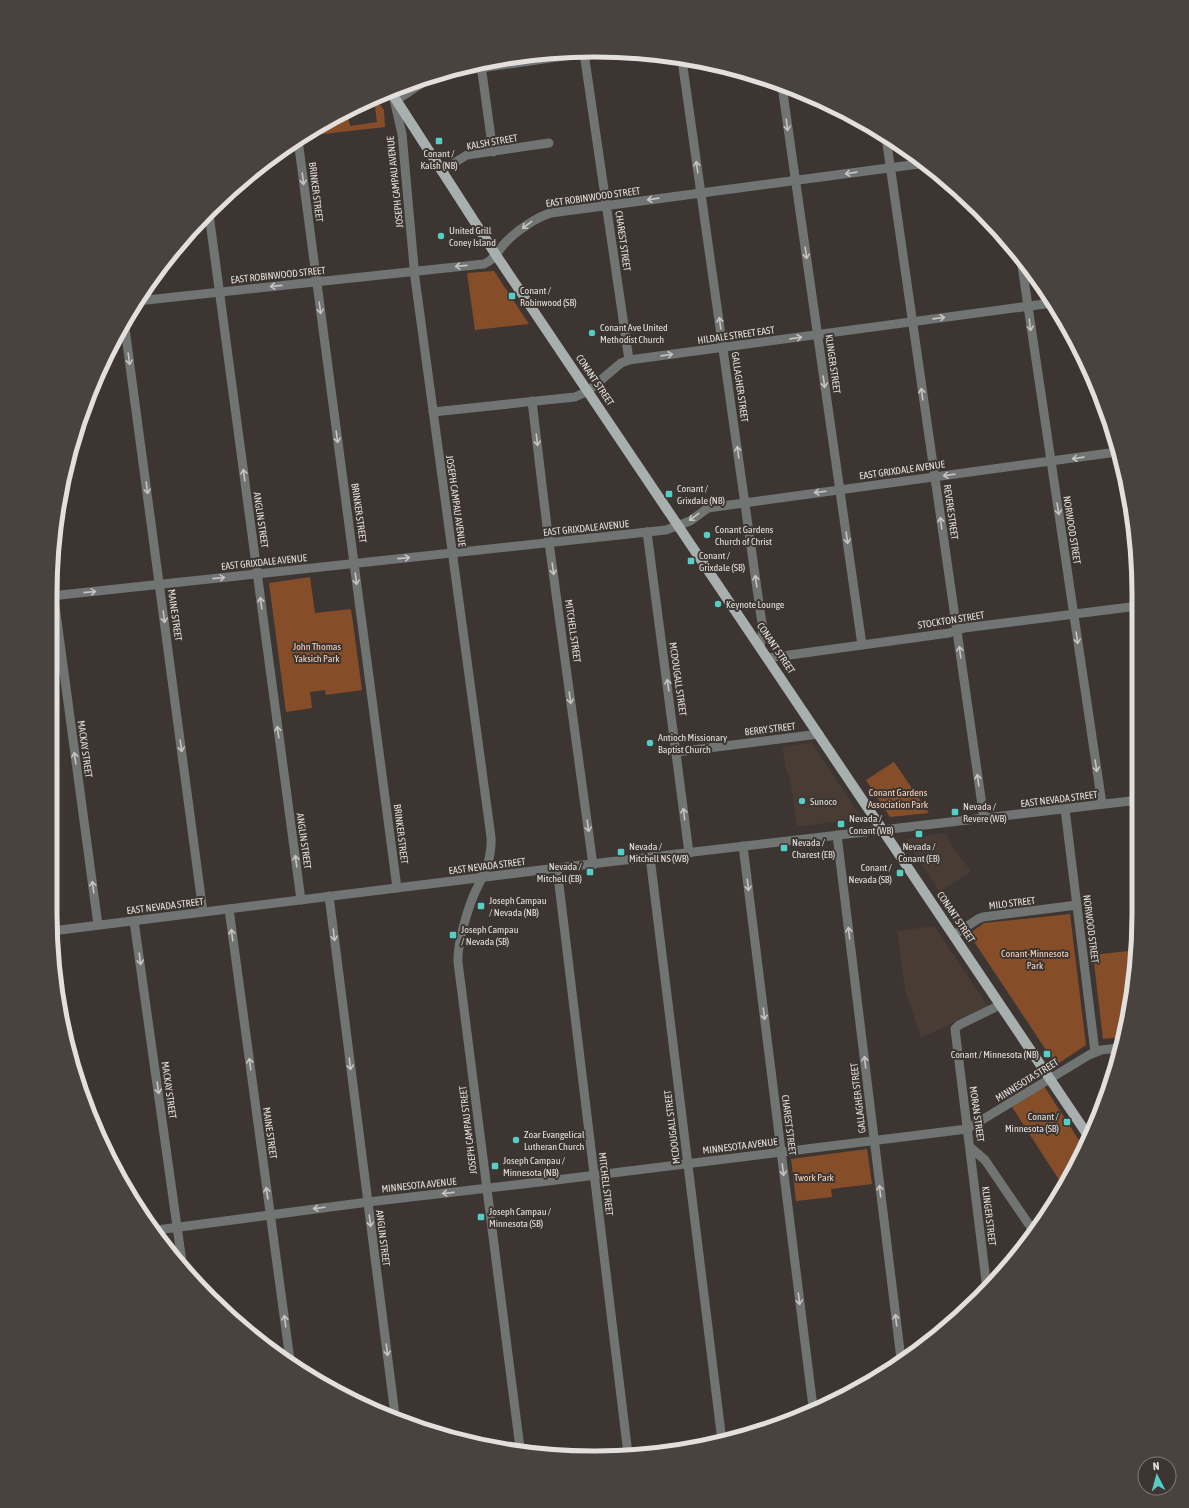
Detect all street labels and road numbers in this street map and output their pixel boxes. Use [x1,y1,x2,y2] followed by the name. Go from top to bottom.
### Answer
[466,132,519,152] street label: KALSH STREET
[385,135,405,228] street label: JOSEPH CAMPAU AVENUE
[307,161,325,223] street label: BRINKER STREET
[545,185,642,209] street label: EAST ROBINWOOD STREET
[613,210,633,273] street label: CHAREST STREET
[230,264,327,285] street label: EAST ROBINWOOD STREET
[697,324,776,346] street label: HILDALE STREET EAST
[823,334,843,395] street label: KLINGER STREET
[730,351,750,424] street label: GALLAGHER STREET
[574,352,616,408] street label: CONANT STREET
[444,455,468,548] street label: JOSEPH CAMPAU AVENUE
[858,458,946,481] street label: EAST GRIXDALE AVENUE
[349,482,369,544] street label: BRINKER STREET
[942,484,960,541] street label: REVERE STREET
[252,491,270,549] street label: ANGLIN STREET
[1061,495,1083,566] street label: NORWOOD STREET
[542,518,630,538] street label: EAST GRIXDALE AVENUE
[220,552,308,572] street label: EAST GRIXDALE AVENUE
[166,588,184,642] street label: MAINE STREET
[563,599,583,664] street label: MITCHELL STREET
[917,609,986,631] street label: STOCKTON STREET
[755,620,797,676] street label: CONANT STREET
[667,641,689,717] street label: MCDOUGALL STREET
[76,720,95,779] street label: MACKAY STREET
[744,720,797,738] street label: BERRY STREET
[1020,789,1099,809] street label: EAST NEVADA STREET
[392,803,410,865] street label: BRINKER STREET
[295,812,313,870] street label: ANGLIN STREET
[448,856,527,876] street label: EAST NEVADA STREET
[935,889,977,945] street label: CONANT STREET
[1081,894,1101,964] street label: NORWOOD STREET
[988,895,1036,911] street label: MILO STREET
[126,896,205,916] street label: EAST NEVADA STREET
[994,1056,1061,1104] street label: MINNESOTA STREET
[160,1061,179,1120] street label: MACKAY STREET
[848,1061,868,1134] street label: GALLAGHER STREET
[457,1085,479,1175] street label: JOSEPH CAMPAU STREET
[968,1085,986,1143] street label: MORAN STREET
[662,1089,682,1165] street label: MCDOUGALL STREET
[780,1094,798,1157] street label: CHAREST STREET
[261,1106,279,1160] street label: MAINE STREET
[702,1136,779,1156] street label: MINNESOTA AVENUE
[597,1152,615,1217] street label: MITCHELL STREET
[381,1176,458,1194] street label: MINNESOTA AVENUE
[980,1186,998,1247] street label: KLINGER STREET
[374,1209,392,1267] street label: ANGLIN STREET

